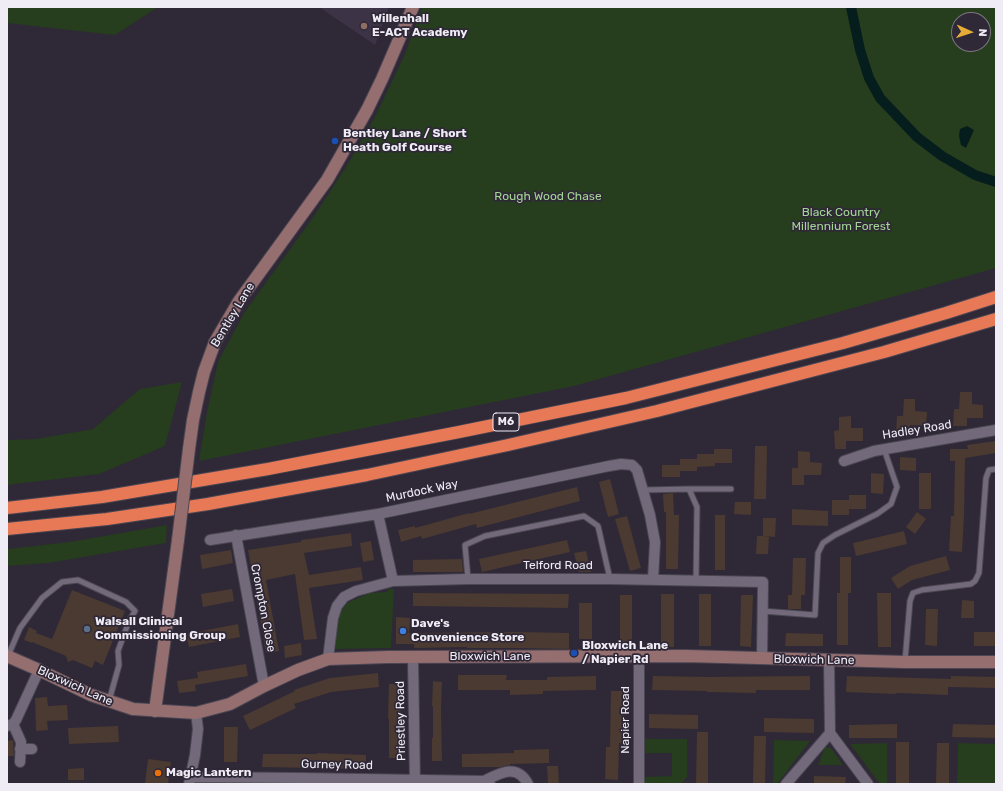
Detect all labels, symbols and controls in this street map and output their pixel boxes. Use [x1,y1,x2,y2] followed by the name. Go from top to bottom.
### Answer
[372,12,467,40] place label: Willenhall E-ACT Academy
[951,12,991,52] north arrow
[359,21,369,31] marker: Willenhall E-ACT Academy
[976,28,989,37] text: N
[343,127,467,155] place label: Bentley Lane / Short Heath Golf Course
[330,136,340,146] marker: Bentley Lane / Short Heath Golf Course
[494,190,602,204] park label: Rough Wood Chase
[792,206,890,234] park label: Black Country Millennium Forest
[208,280,258,350] street label: Bentley Lane
[493,413,519,431] road number: M6
[881,417,953,443] street label: Hadley Road
[385,476,459,506] street label: Murdock Way
[523,559,593,573] street label: Telford Road
[247,563,279,653] street label: Crompton Close
[95,615,226,643] place label: Walsall Clinical Commissioning Group
[411,617,524,645] place label: Dave's Convenience Store
[82,624,92,634] marker: Walsall Clinical Commissioning Group
[398,626,408,636] marker: Dave's Convenience Store
[582,639,668,667] place label: Bloxwich Lane / Napier Rd
[569,648,579,658] marker: Bloxwich Lane / Napier Rd
[450,650,530,664] street label: Bloxwich Lane
[773,652,855,668] street label: Bloxwich Lane
[35,663,115,709] street label: Bloxwich Lane
[393,681,409,761] street label: Priestley Road
[619,686,633,754] street label: Napier Road
[301,757,373,773] street label: Gurney Road
[166,766,251,780] place label: Magic Lantern
[153,768,163,778] marker: Magic Lantern

